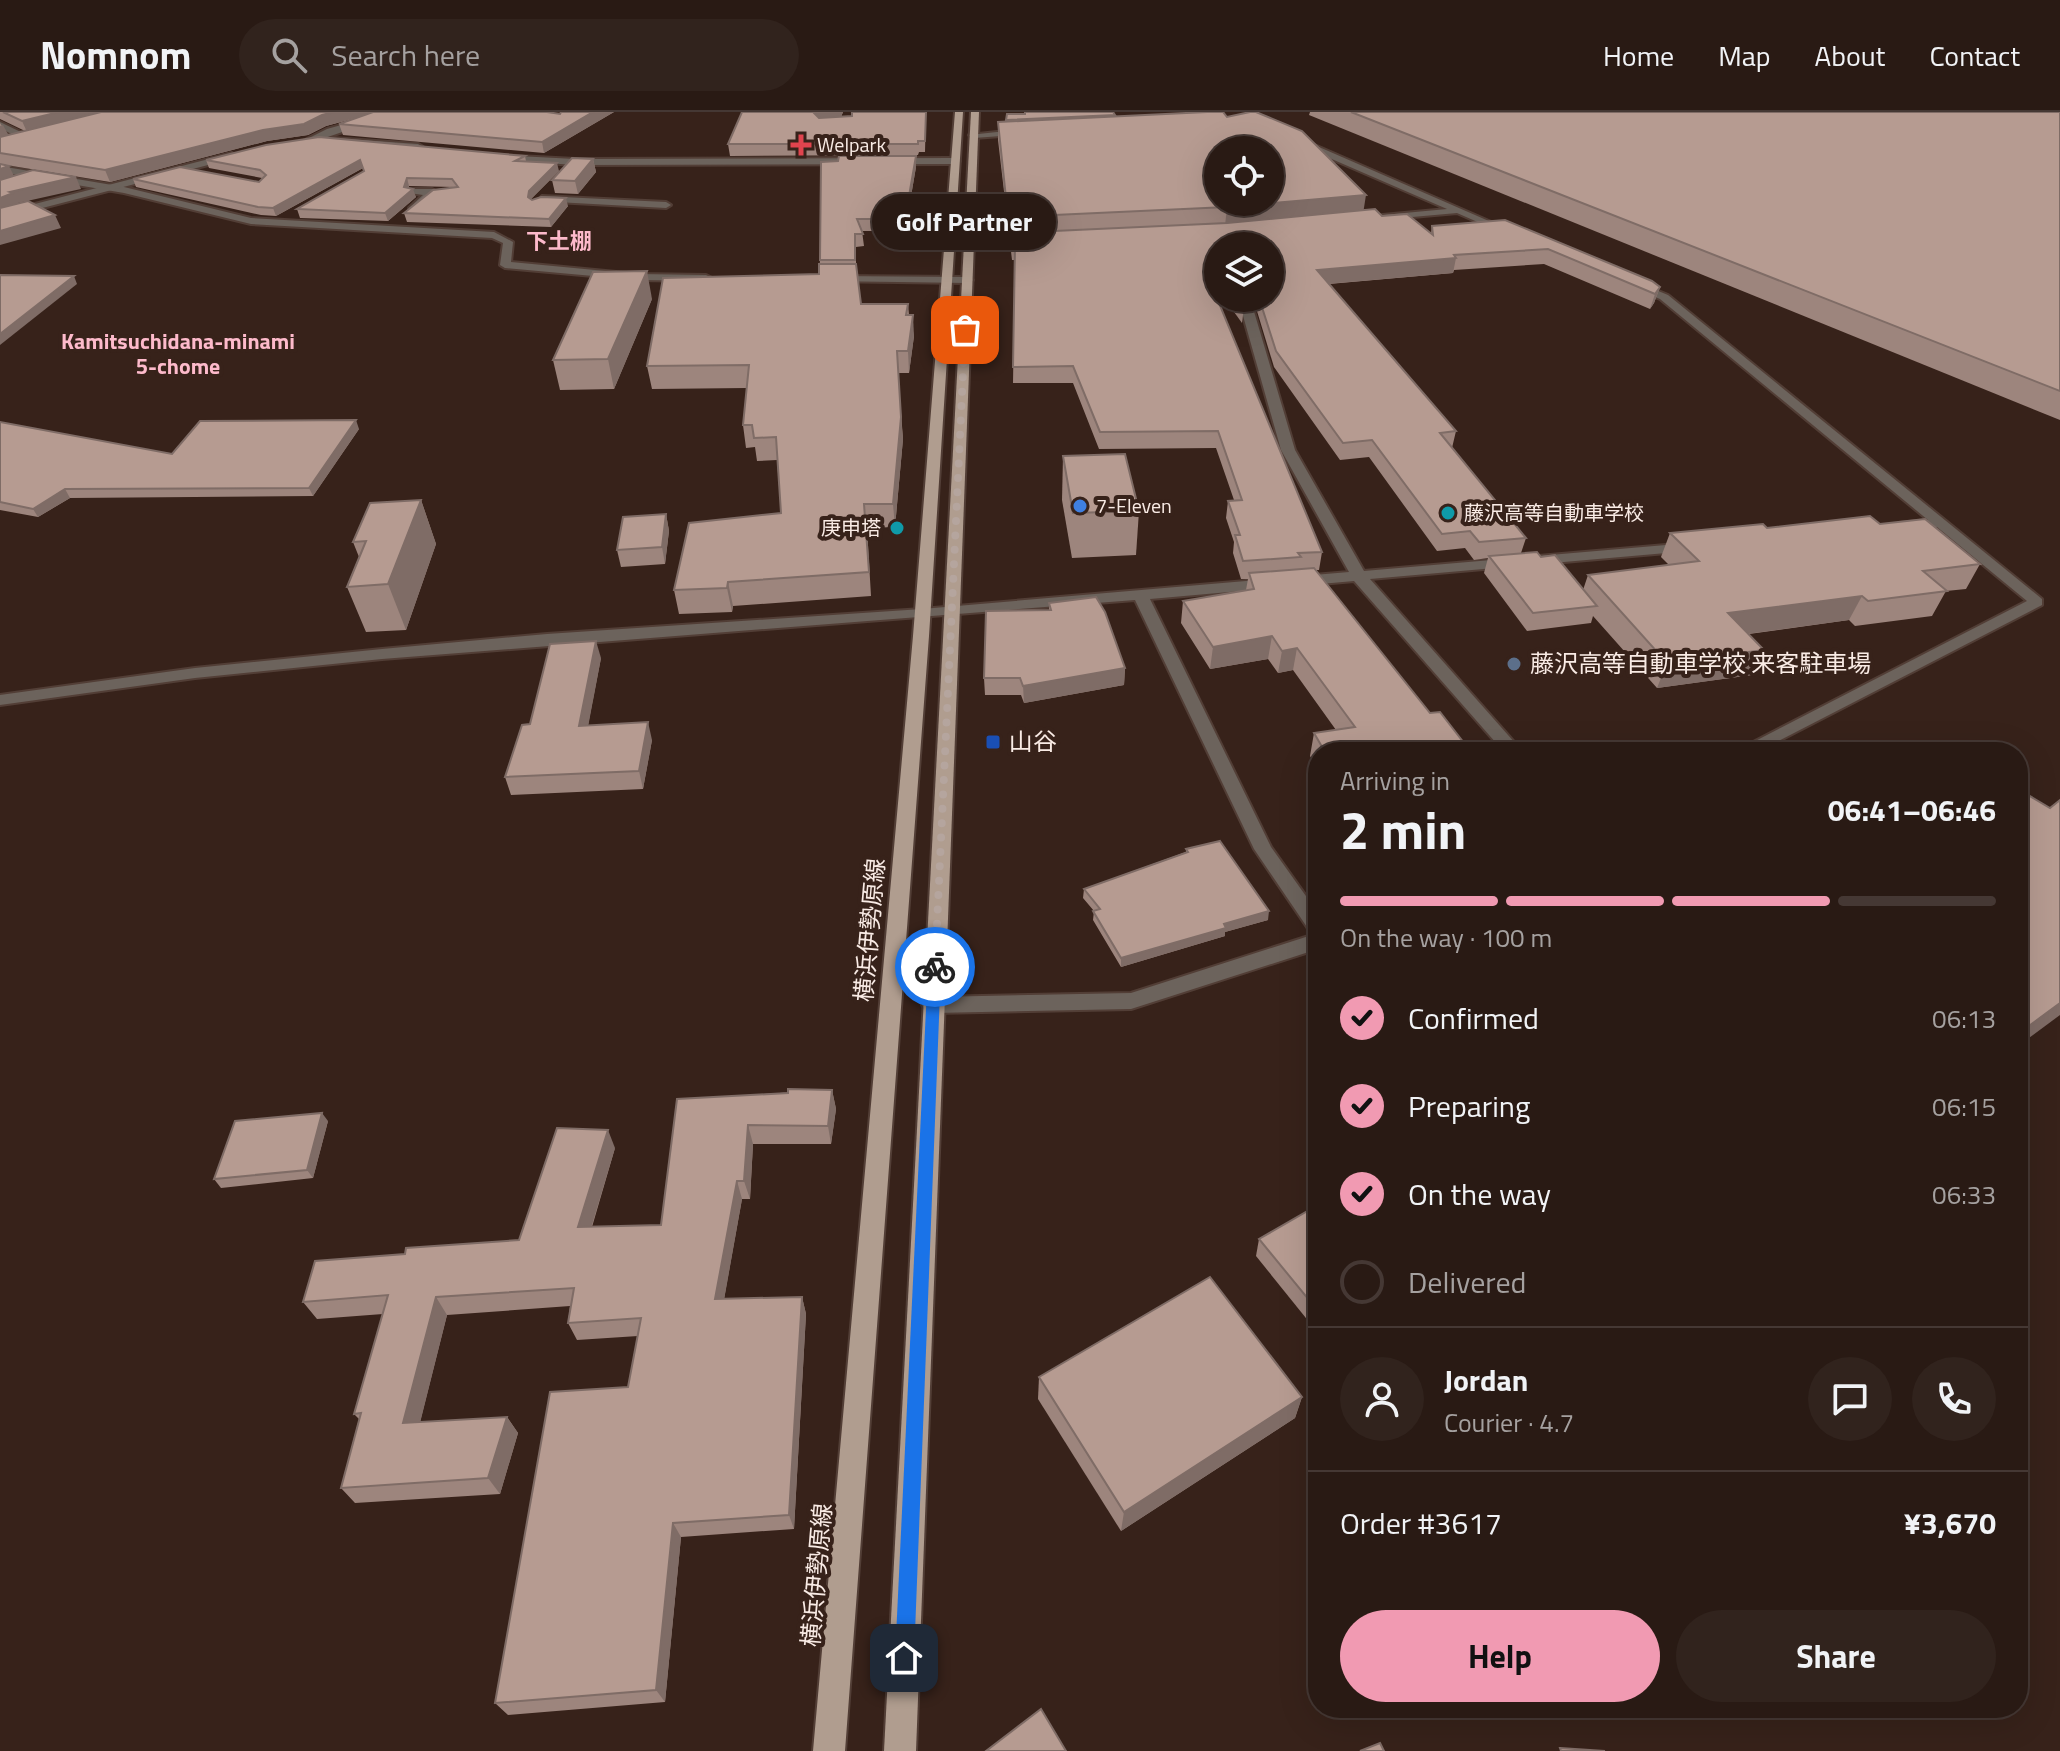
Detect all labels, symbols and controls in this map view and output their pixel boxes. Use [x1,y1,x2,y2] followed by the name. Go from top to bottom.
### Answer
[239,19,799,91] search box
[40,26,191,84] text: Nomnom
[331,32,480,78] text: Search here
[267,33,311,77] icon: search
[1603,34,1674,77] text: Home
[1718,34,1771,77] text: Map
[1815,34,1885,77] text: About
[1929,34,2020,77] text: Contact
[817,129,887,160] place label: Welpark
[792,136,810,154] marker: Welpark
[1204,136,1284,312] map controls
[1204,136,1284,216] button: locate
[873,194,1057,250] callout: Golf Partner
[896,202,1032,241] text: Golf Partner
[526,224,592,258] district label: 下土棚
[1204,232,1284,312] button: layers
[931,296,999,364] pin
[943,308,987,352] icon: bag
[61,324,295,383] district label: Kamitsuchidana-minami 5-chome
[1096,490,1172,521] place label: 7-Eleven
[1071,497,1089,515] marker: 7-Eleven
[1464,497,1644,528] place label: 藤沢高等自動車学校
[1439,504,1457,522] marker: 藤沢高等自動車学校
[821,512,881,543] place label: 庚申塔
[888,519,906,537] marker: 庚申塔
[1530,645,1871,681] place label: 藤沢高等自動車学校 来客駐車場
[1505,655,1523,673] marker: 藤沢高等自動車学校 来客駐車場
[1009,723,1057,759] place label: 山谷
[984,733,1002,751] marker: 山谷
[1340,761,1450,800] text: Arriving in
[1828,787,1996,833] text: 06:41–06:46
[1340,790,1466,869] text: 2 min
[845,857,893,1003] street label: 横浜伊勢原線
[1340,918,1552,957] text: On the way · 100 m
[895,927,975,1007] courier
[913,945,957,989] icon: bike
[1408,995,1539,1041] text: Confirmed
[1340,996,1384,1040] icon: check
[1932,999,1996,1038] text: 06:13
[1408,1083,1530,1129] text: Preparing
[1340,1084,1384,1128] icon: check
[1932,1087,1996,1126] text: 06:15
[1408,1171,1551,1217] text: On the way
[1340,1172,1384,1216] icon: check
[1932,1175,1996,1214] text: 06:33
[1408,1259,1526,1305] text: Delivered
[1340,1357,1424,1441] button: person
[1444,1357,1528,1403] text: Jordan
[1808,1357,1892,1441] button: chat
[1912,1357,1996,1441] button: phone
[1444,1403,1574,1442] text: Courier · 4.7
[1340,1500,1502,1546] text: Order #3617
[1904,1500,1996,1546] text: ¥3,670
[792,1502,840,1648] street label: 横浜伊勢原線
[1340,1610,1660,1702] button: Help
[1676,1610,1996,1702] button: Share
[870,1624,938,1692] pin
[882,1636,926,1680] icon: home

